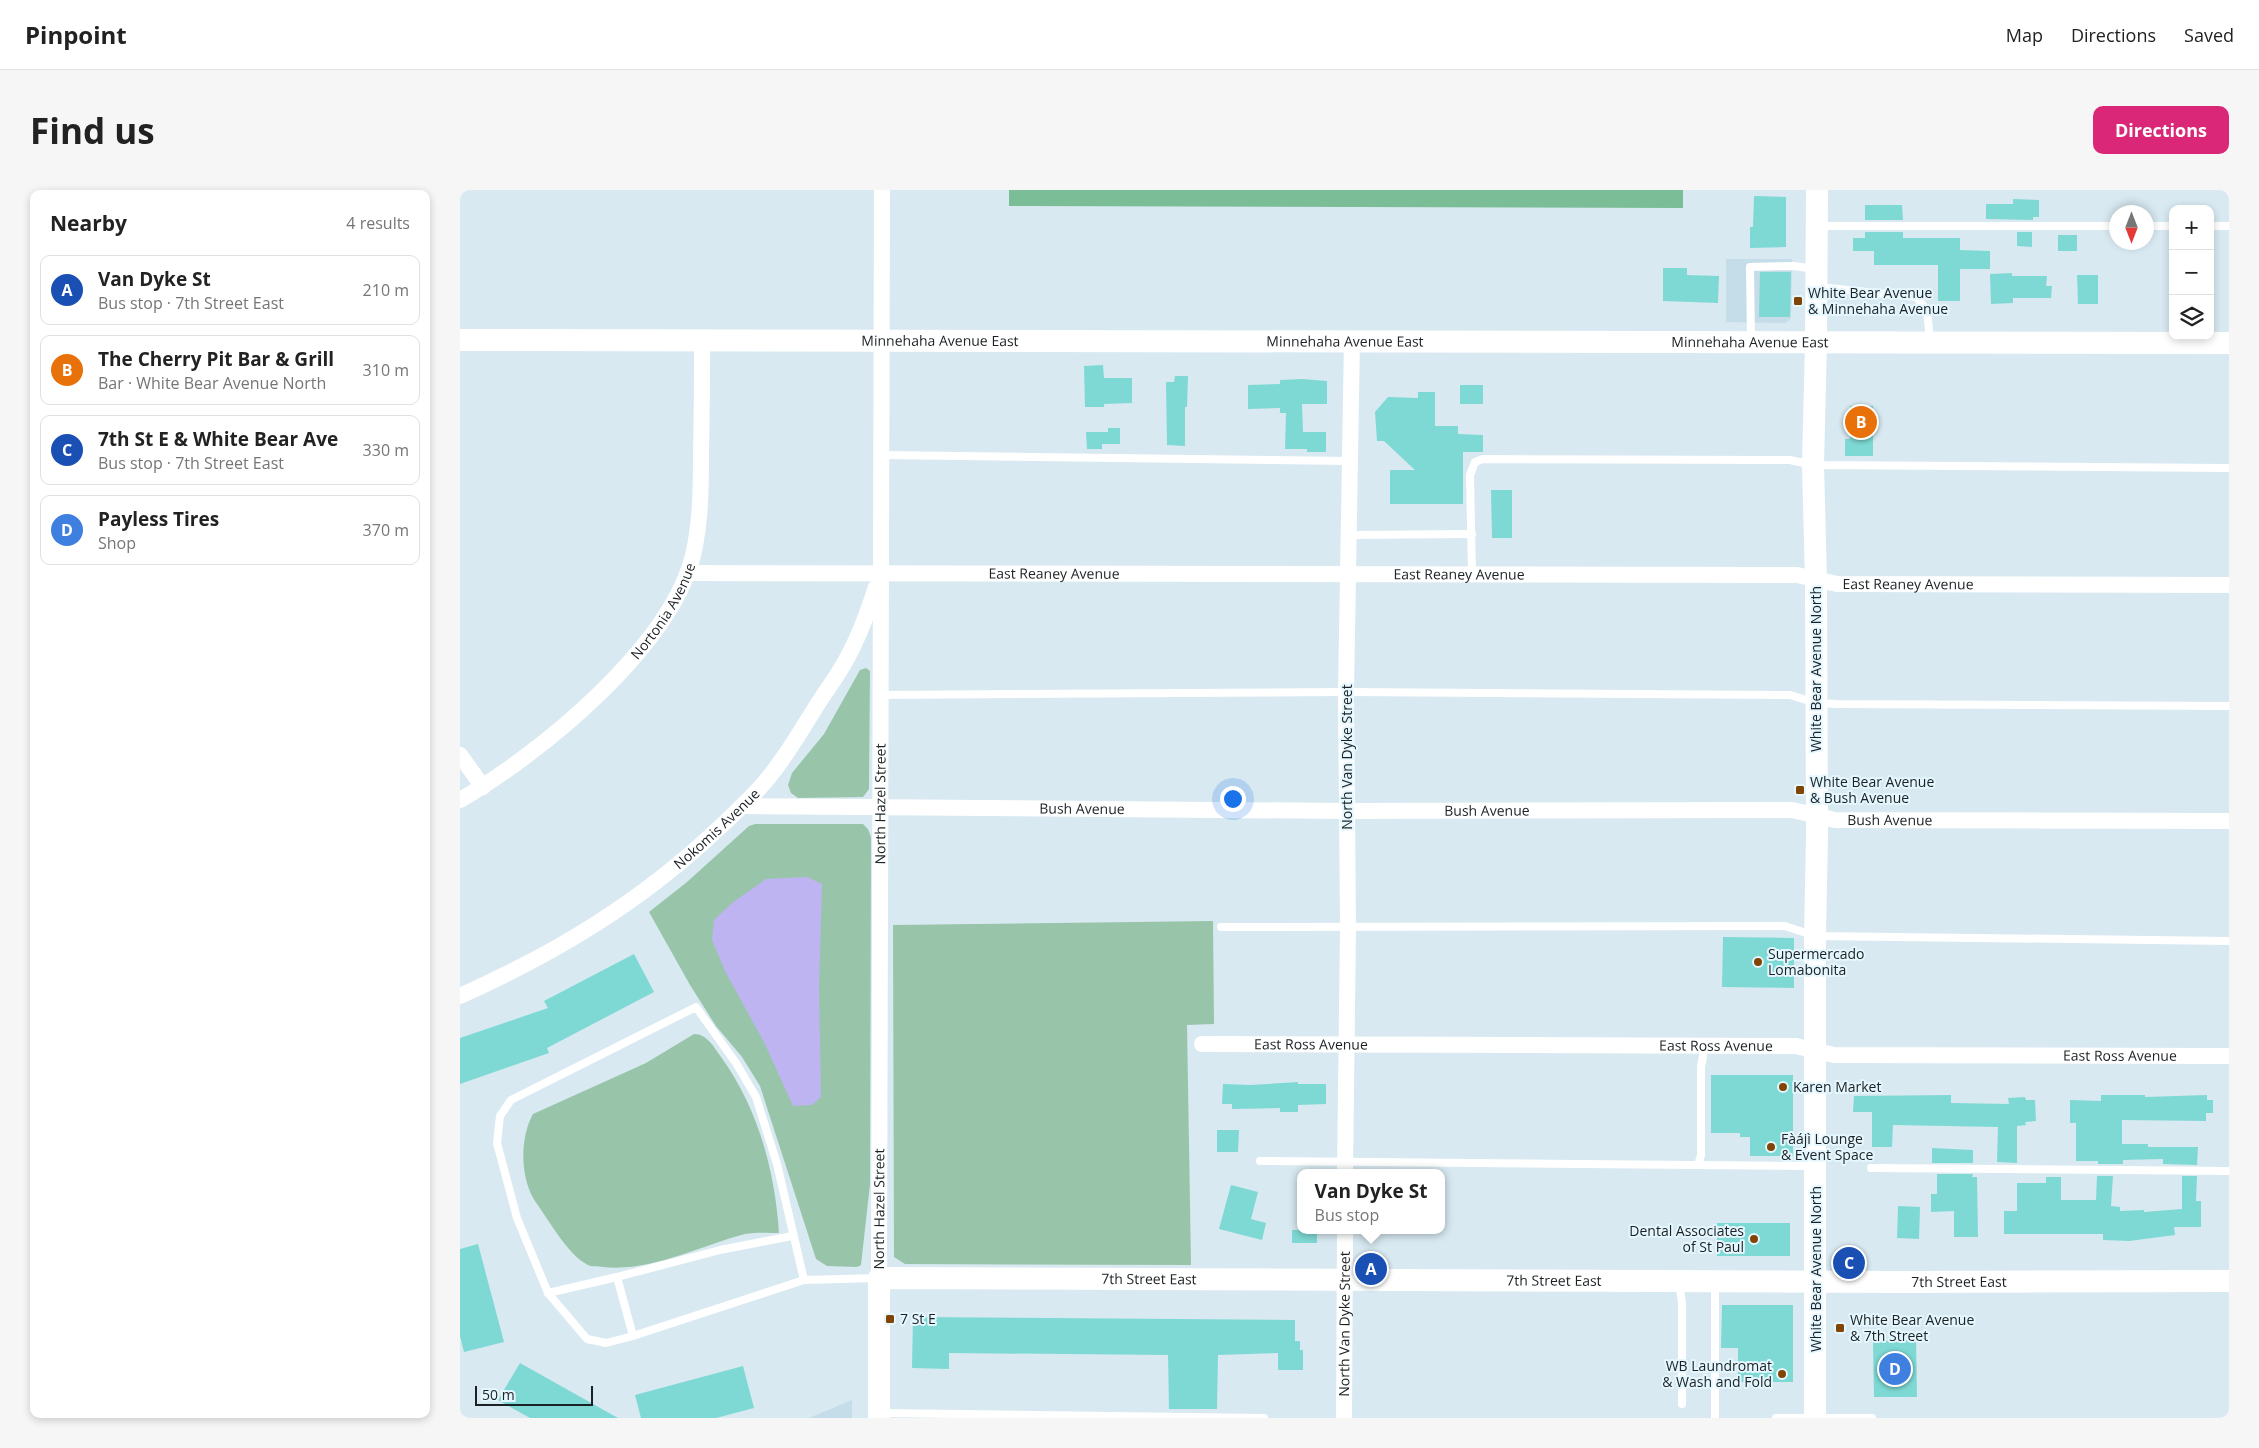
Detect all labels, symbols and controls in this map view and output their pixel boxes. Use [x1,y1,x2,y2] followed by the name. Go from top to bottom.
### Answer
[25,18,127,51] text: Pinpoint
[2006,23,2043,47] text: Map
[2071,23,2156,47] text: Directions
[2184,23,2234,47] text: Saved
[2093,106,2229,154] button: Directions
[30,107,155,154] text: Find us
[2109,205,2154,250] north arrow
[2169,205,2214,340] map controls
[2169,205,2214,250] button: +
[50,209,127,237] text: Nearby
[346,212,410,234] text: 4 results
[2169,250,2214,295] button: −
[98,266,211,292] text: Van Dyke St
[61,279,73,301] text: A
[363,279,409,301] text: 210 m
[1808,283,1948,318] place label: White Bear Avenue & Minnehaha Avenue
[98,292,284,314] text: Bus stop · 7th Street East
[1792,295,1804,307] marker: White Bear Avenue & Minnehaha Avenue
[2169,295,2214,340] button: layers
[861,331,1019,350] street label: Minnehaha Avenue East
[1266,331,1424,351] street label: Minnehaha Avenue East
[1671,332,1829,351] street label: Minnehaha Avenue East
[98,346,334,372] text: The Cherry Pit Bar & Grill
[62,359,72,381] text: B
[363,359,409,381] text: 310 m
[98,372,326,394] text: Bar · White Bear Avenue North
[1845,403,1877,441] pin: B
[98,426,338,452] text: 7th St E & White Bear Ave
[62,439,72,461] text: C
[363,439,409,461] text: 330 m
[98,452,284,474] text: Bus stop · 7th Street East
[98,506,219,532] text: Payless Tires
[61,519,73,541] text: D
[363,519,409,541] text: 370 m
[98,532,136,554] text: Shop
[626,560,699,663] street label: Nortonia Avenue
[988,564,1120,583] street label: East Reaney Avenue
[1393,564,1525,584] street label: East Reaney Avenue
[1842,574,1974,593] street label: East Reaney Avenue
[1806,586,1825,752] street label: White Bear Avenue North
[1337,684,1356,830] street label: North Van Dyke Street
[870,744,889,864] street label: North Hazel Street
[1810,772,1934,807] place label: White Bear Avenue & Bush Avenue
[670,784,764,873] street label: Nokomis Avenue
[1794,784,1806,796] marker: White Bear Avenue & Bush Avenue
[1220,786,1246,812] your location
[1039,798,1125,818] street label: Bush Avenue
[1444,801,1530,820] street label: Bush Avenue
[1847,810,1933,829] street label: Bush Avenue
[1768,944,1864,979] place label: Supermercado Lomabonita
[1752,956,1764,968] marker: Supermercado Lomabonita
[1254,1034,1368,1054] street label: East Ross Avenue
[1659,1036,1773,1055] street label: East Ross Avenue
[2063,1046,2177,1065] street label: East Ross Avenue
[1793,1077,1881,1096] place label: Karen Market
[1777,1081,1789,1093] marker: Karen Market
[1781,1129,1873,1164] place label: Fàájì Lounge & Event Space
[1765,1141,1777,1153] marker: Fàájì Lounge & Event Space
[869,1149,888,1269] street label: North Hazel Street
[1297,1169,1445,1234] popup
[1315,1178,1427,1204] text: Van Dyke St
[1806,1186,1825,1352] street label: White Bear Avenue North
[1315,1204,1379,1226] text: Bus stop
[1629,1221,1744,1256] place label: Dental Associates of St Paul
[1748,1233,1760,1245] marker: Dental Associates of St Paul
[1833,1244,1865,1282] pin: C
[1355,1250,1387,1288] pin: A
[1334,1251,1354,1397] street label: North Van Dyke Street
[1101,1269,1197,1288] street label: 7th Street East
[1506,1270,1602,1290] street label: 7th Street East
[1911,1272,2007,1291] street label: 7th Street East
[900,1309,936,1328] place label: 7 St E
[1850,1310,1974,1345] place label: White Bear Avenue & 7th Street
[884,1313,896,1325] marker: 7 St E
[1834,1322,1846,1334] marker: White Bear Avenue & 7th Street
[1879,1350,1911,1388] pin: D
[1662,1356,1772,1391] place label: WB Laundromat & Wash and Fold
[1776,1368,1788,1380] marker: WB Laundromat & Wash and Fold
[475,1383,592,1406] scale bar
[482,1385,515,1404] text: 50 m

